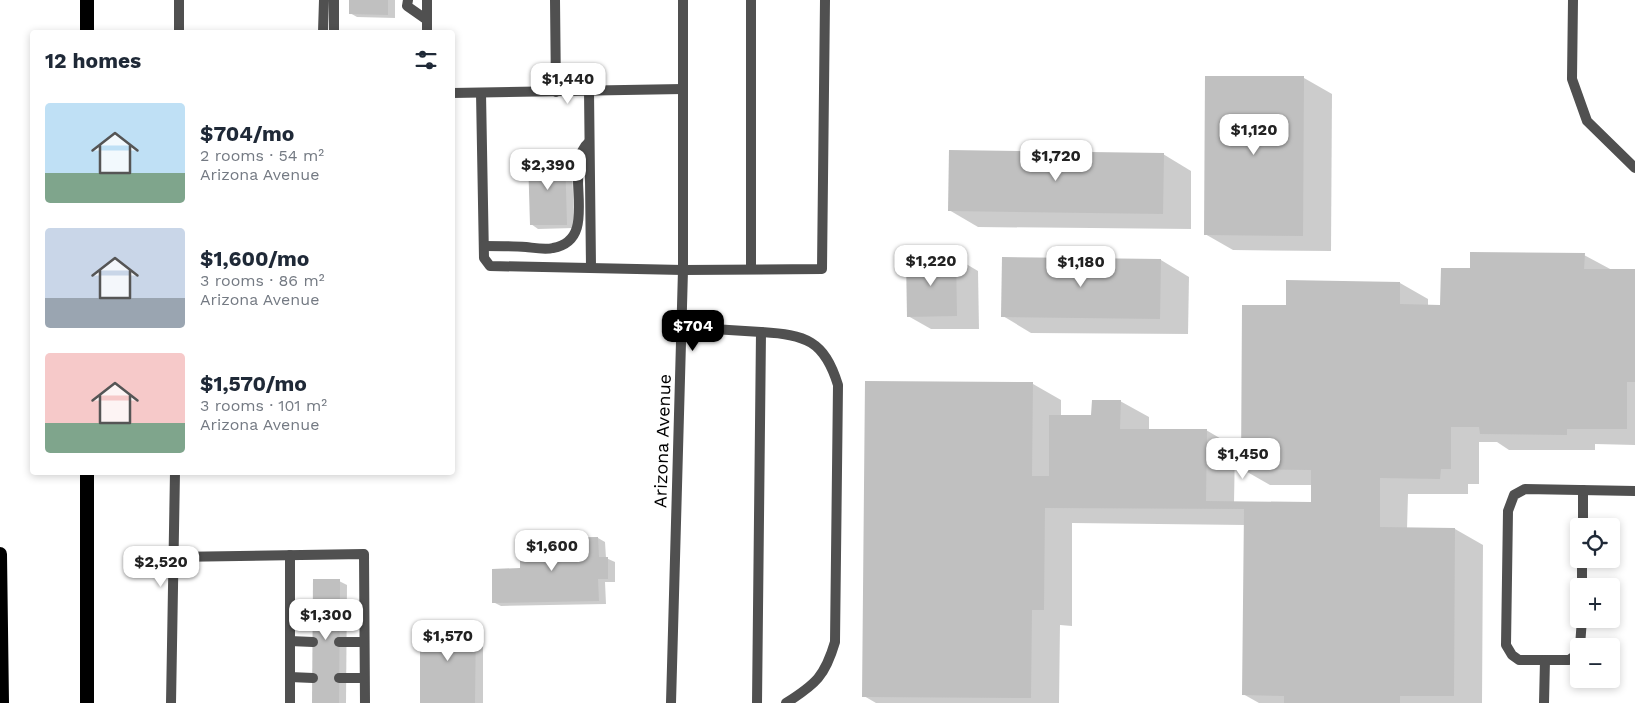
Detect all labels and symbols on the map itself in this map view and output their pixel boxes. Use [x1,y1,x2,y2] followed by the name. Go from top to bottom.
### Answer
[527,62,609,105] pin: $1,440
[1213,114,1295,156] pin: $1,120
[1015,140,1097,182] pin: $1,720
[507,148,589,191] pin: $2,390
[890,244,972,287] pin: $1,220
[1040,246,1122,288] pin: $1,180
[663,310,723,352] pin: $704
[649,374,675,508] street label: Arizona Avenue
[1202,438,1284,480] pin: $1,450
[511,530,593,572] pin: $1,600
[120,546,202,588] pin: $2,520
[285,598,367,641] pin: $1,300
[407,620,489,662] pin: $1,570

